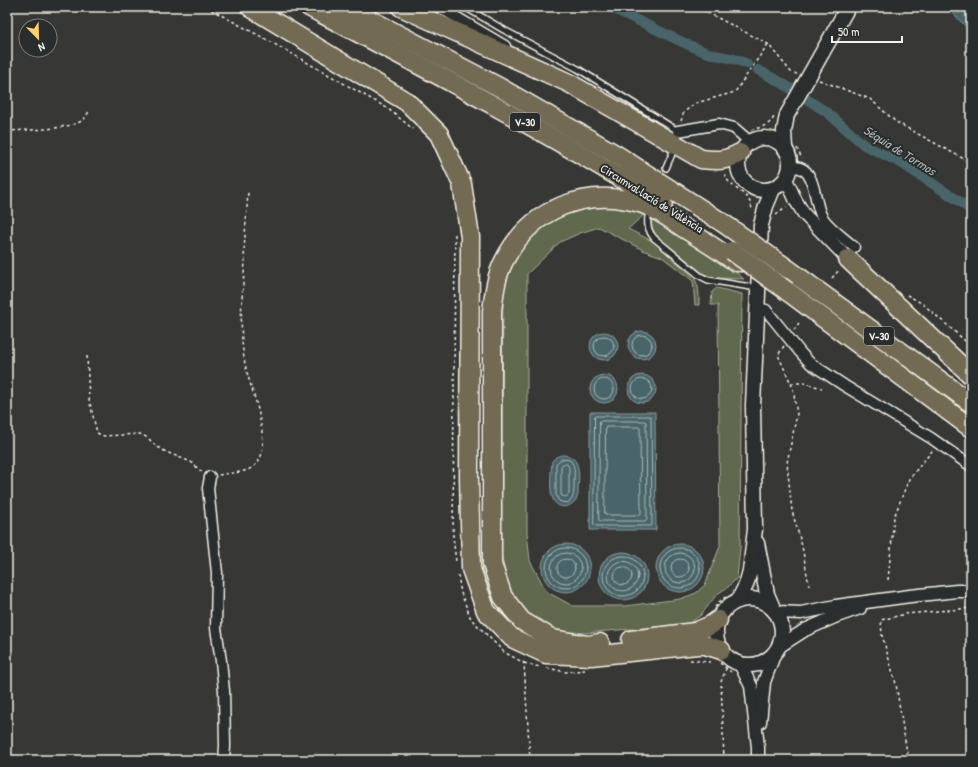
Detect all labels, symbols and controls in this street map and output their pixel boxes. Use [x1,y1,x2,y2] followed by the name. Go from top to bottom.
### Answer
[18,18,58,58] north arrow
[832,18,902,44] scale bar
[838,23,859,40] text: 50 m
[36,40,47,55] text: N
[510,113,540,131] road number: V-30
[860,121,940,181] water label: Séquia de Tormos
[597,159,707,237] street label: Circumval·lació de València
[864,327,894,345] road number: V-30

